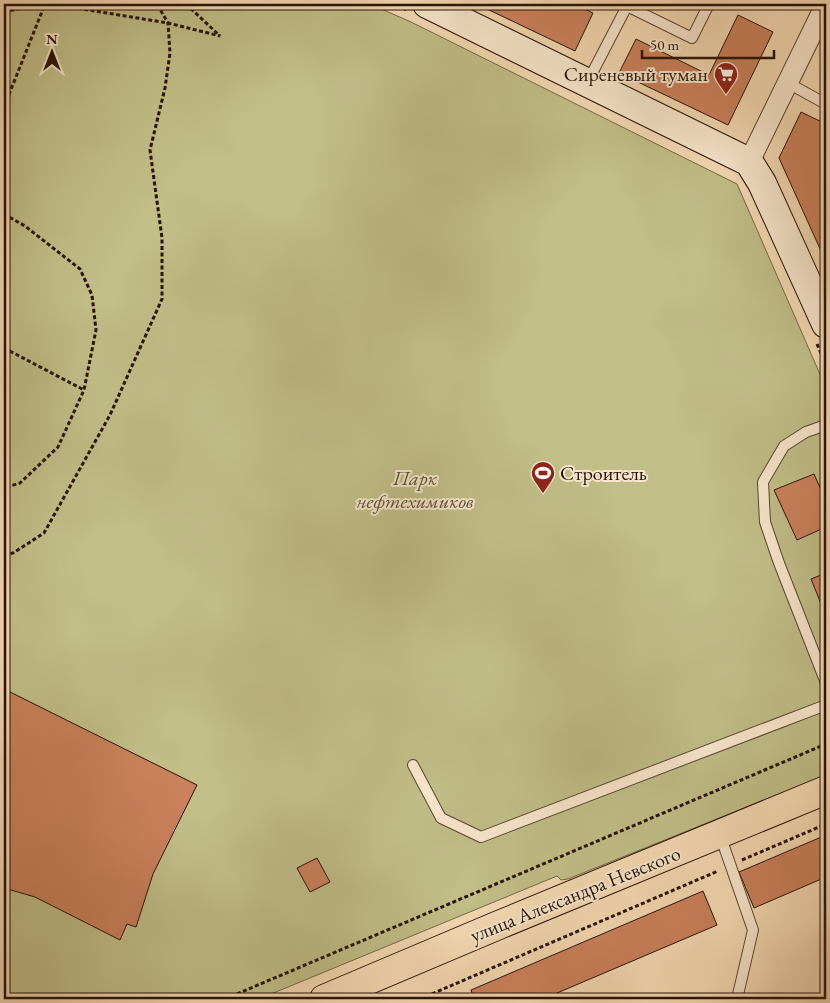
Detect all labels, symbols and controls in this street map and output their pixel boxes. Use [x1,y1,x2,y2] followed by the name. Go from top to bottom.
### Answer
[28,28,78,78] north arrow
[642,28,775,60] scale bar
[46,30,58,48] text: N
[650,35,679,54] text: 50 m
[564,61,708,87] place label: Сиреневый туман
[713,61,739,95] supermarket icon: Сиреневый туман
[530,460,556,494] sports icon: Строитель
[560,460,647,486] place label: Строитель
[356,465,474,514] park label: Парк нефтехимиков
[466,840,684,948] street label: улица Александра Невского

